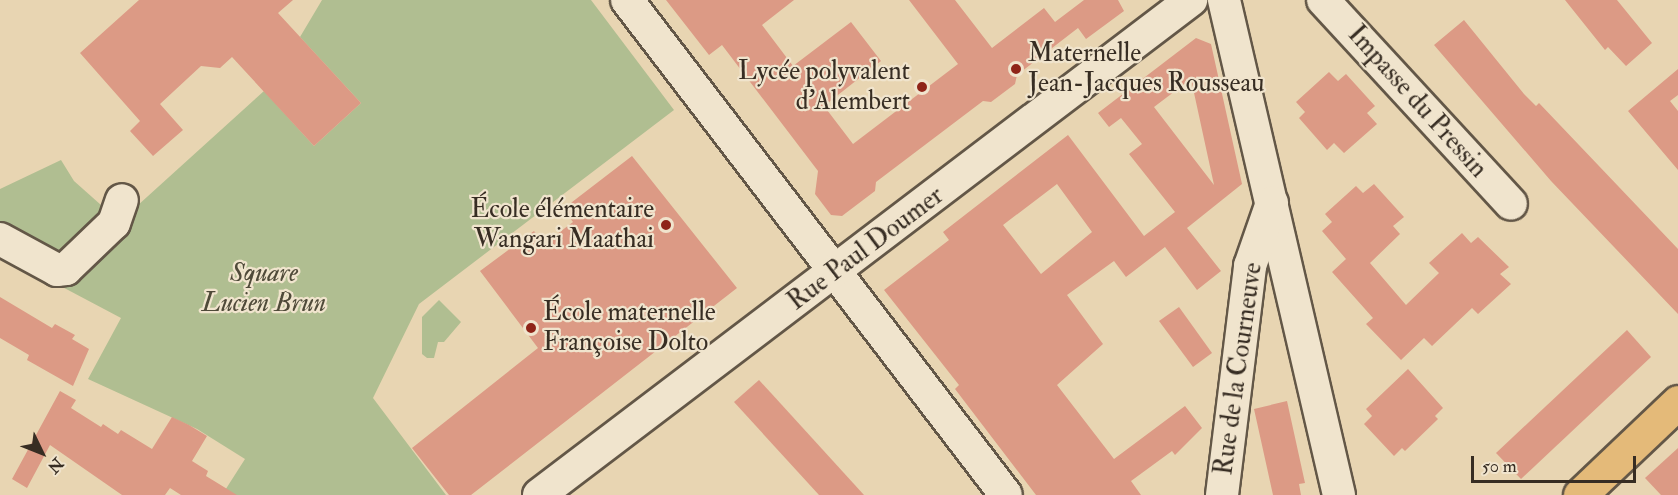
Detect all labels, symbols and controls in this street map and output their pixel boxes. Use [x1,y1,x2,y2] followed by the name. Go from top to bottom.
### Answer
[1341,20,1493,184] street label: Impasse du Pressin
[1028,38,1265,100] place label: Maternelle Jean-Jacques Rousseau
[738,56,910,118] place label: Lycée polyvalent d'Alembert
[1009,62,1023,76] marker: Maternelle Jean-Jacques Rousseau
[915,80,929,94] marker: Lycée polyvalent d'Alembert
[782,180,950,318] street label: Rue Paul Doumer
[471,194,654,255] place label: École élémentaire Wangari Maathai
[659,218,673,232] marker: École élémentaire Wangari Maathai
[202,258,326,320] park label: Square Lucien Brun
[1209,261,1269,477] street label: Rue de la Courneuve
[543,297,716,358] place label: École maternelle Françoise Dolto
[524,321,538,335] marker: École maternelle Françoise Dolto
[12,423,72,483] north arrow
[1474,444,1639,482] scale bar
[43,453,67,477] text: N
[1482,455,1517,478] text: 50 m

